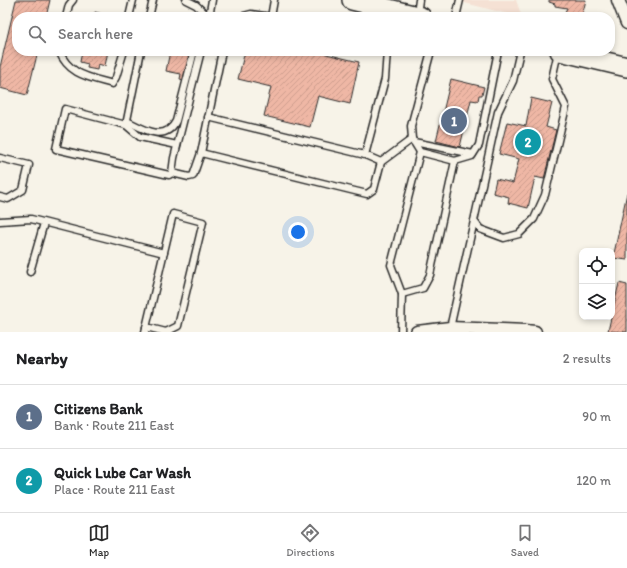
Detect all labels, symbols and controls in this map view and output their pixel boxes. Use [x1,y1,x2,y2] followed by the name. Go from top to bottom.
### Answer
[12,12,615,56] search box
[26,23,48,45] icon: search
[58,25,133,43] text: Search here
[441,106,467,136] pin: 1
[515,127,541,157] pin: 2
[288,222,308,242] your location
[579,248,615,320] map controls
[579,248,615,284] button: locate
[579,284,615,320] button: layers
[16,348,68,368] text: Nearby
[563,351,611,366] text: 2 results
[54,400,143,418] text: Citizens Bank
[26,409,32,424] text: 1
[582,409,611,424] text: 90 m
[54,418,174,433] text: Bank · Route 211 East
[54,464,191,482] text: Quick Lube Car Wash
[26,473,32,488] text: 2
[576,473,611,488] text: 120 m
[54,482,175,497] text: Place · Route 211 East
[88,522,110,559] tab: Map
[286,522,335,559] tab: Directions
[511,522,539,559] tab: Saved

